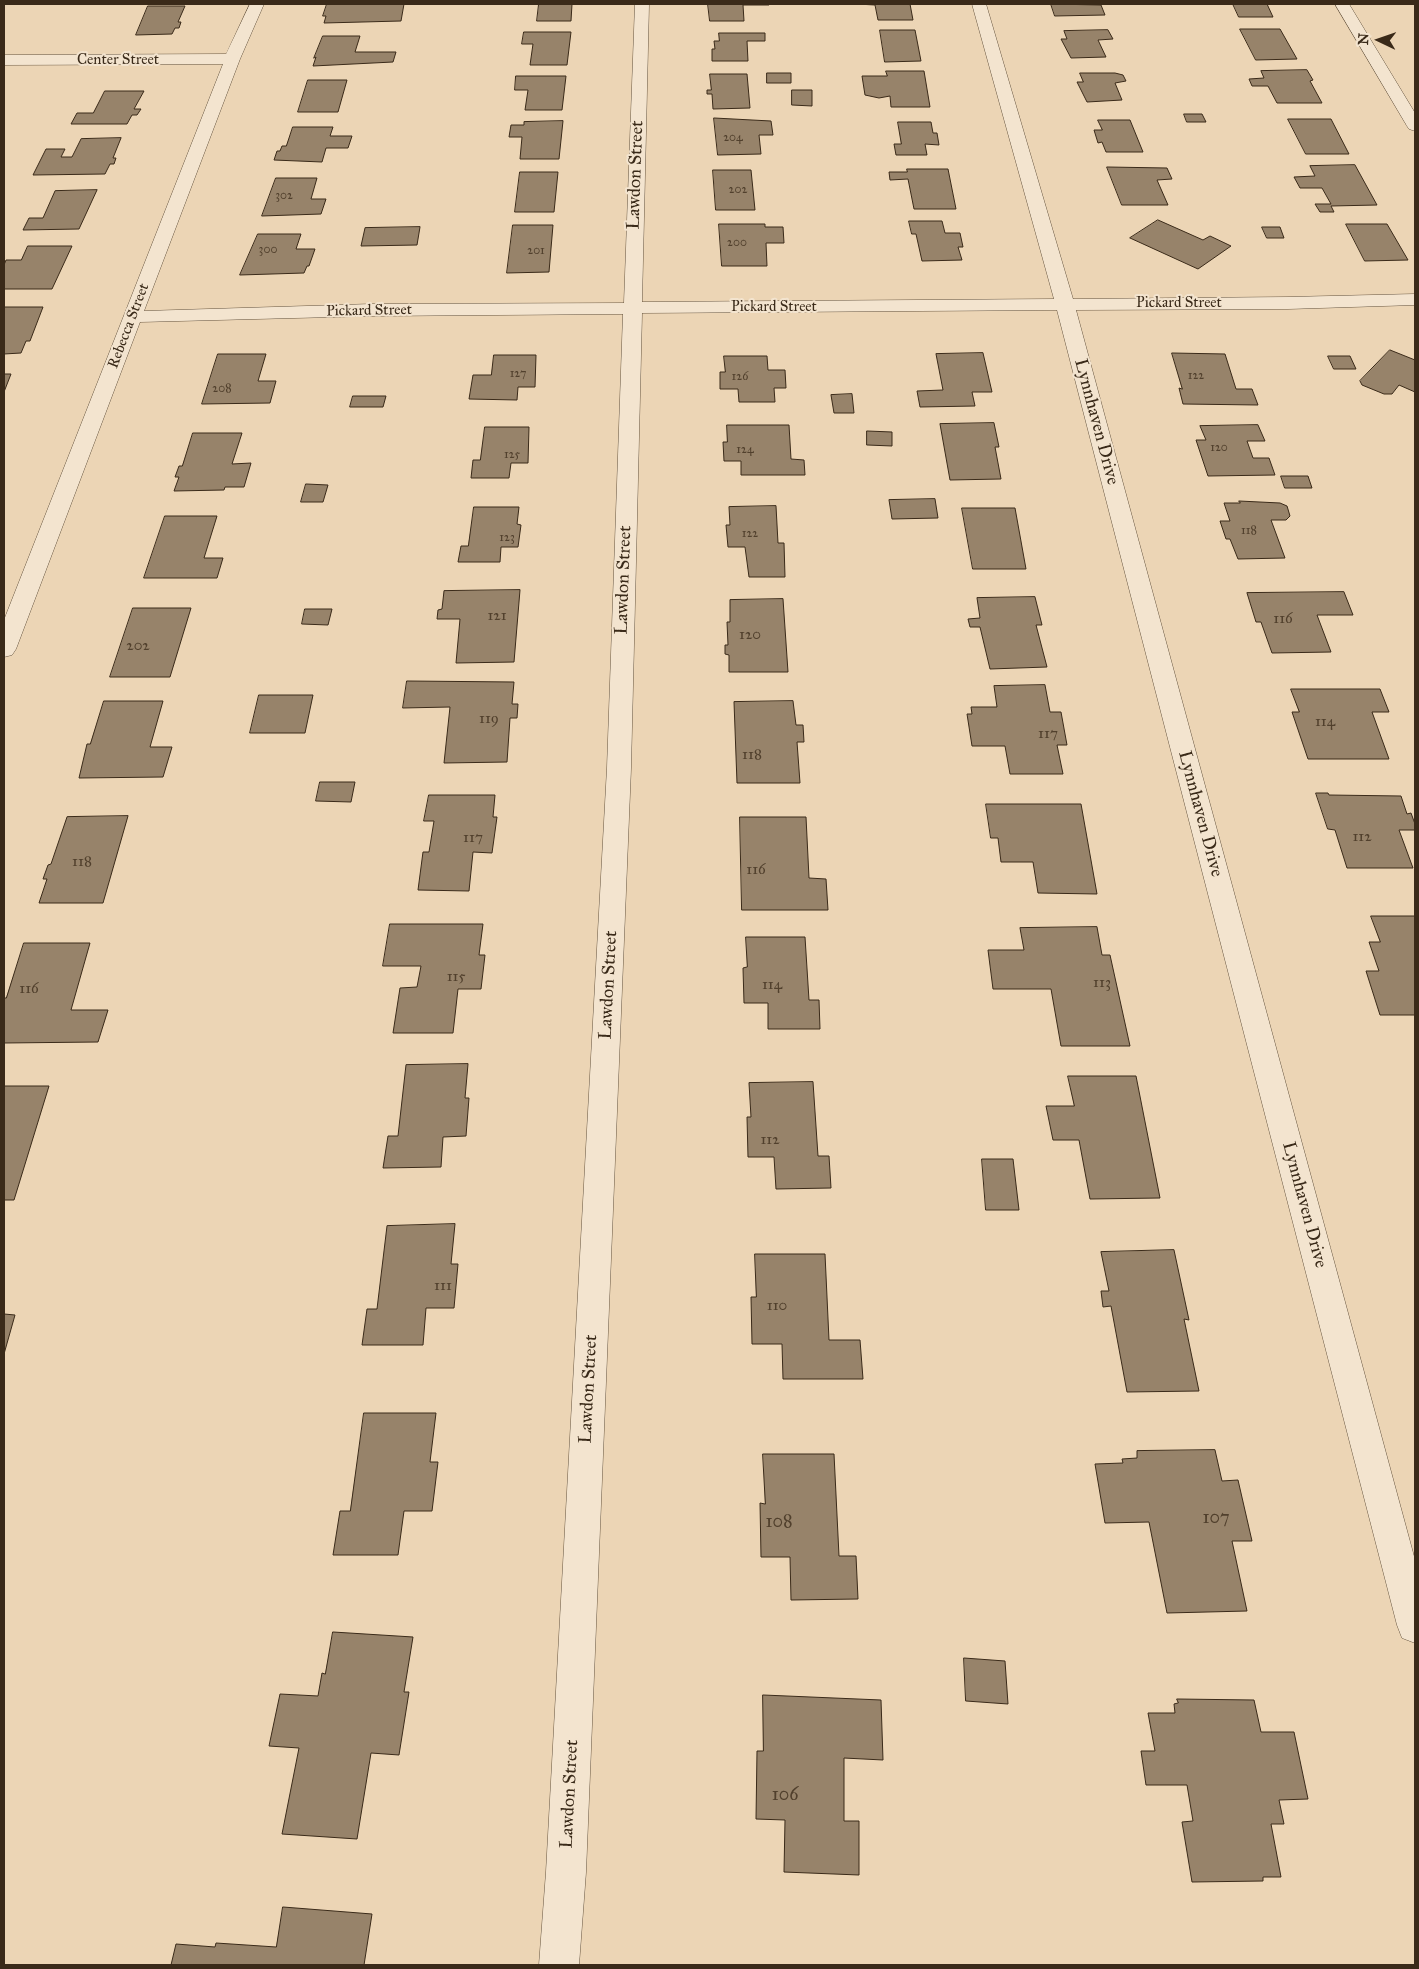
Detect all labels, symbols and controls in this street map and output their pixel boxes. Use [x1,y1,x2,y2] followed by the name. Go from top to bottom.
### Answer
[1354,15,1404,65] north arrow
[1355,33,1372,46] text: N
[77,51,159,69] street label: Center Street
[623,120,649,230] street label: Lawdon Street
[723,131,743,145] house number: 204
[729,183,747,197] house number: 202
[275,189,293,203] house number: 302
[727,236,747,250] house number: 200
[259,243,277,257] house number: 300
[527,244,545,258] house number: 201
[105,281,153,371] street label: Rebecca Street
[1136,294,1222,312] street label: Pickard Street
[731,298,817,316] street label: Pickard Street
[326,301,412,321] street label: Pickard Street
[1069,357,1123,487] street label: Lynnhaven Drive
[510,367,526,381] house number: 127
[1188,369,1204,383] house number: 122
[732,370,748,384] house number: 126
[212,382,232,396] house number: 208
[1210,441,1228,455] house number: 120
[736,443,754,457] house number: 124
[504,448,520,462] house number: 125
[1241,524,1257,538] house number: 118
[611,525,637,635] street label: Lawdon Street
[742,527,758,541] house number: 122
[499,531,515,545] house number: 123
[487,607,507,625] house number: 121
[1273,610,1293,628] house number: 116
[739,626,761,644] house number: 120
[126,637,150,655] house number: 202
[479,710,499,728] house number: 119
[1315,713,1335,731] house number: 114
[1038,725,1058,743] house number: 117
[742,746,762,764] house number: 118
[1173,749,1227,879] street label: Lynnhaven Drive
[1352,828,1372,846] house number: 112
[463,829,483,847] house number: 117
[72,853,92,871] house number: 118
[746,861,766,879] house number: 116
[595,930,623,1040] street label: Lawdon Street
[447,968,465,986] house number: 115
[1093,974,1111,992] house number: 113
[762,976,782,994] house number: 114
[19,980,39,998] house number: 116
[760,1131,780,1149] house number: 112
[1277,1140,1331,1270] street label: Lynnhaven Drive
[434,1277,452,1295] house number: 111
[767,1297,787,1315] house number: 110
[575,1334,603,1444] street label: Lawdon Street
[1202,1508,1230,1530] house number: 107
[765,1512,793,1534] house number: 108
[556,1739,584,1849] street label: Lawdon Street
[772,1785,798,1807] house number: 106

